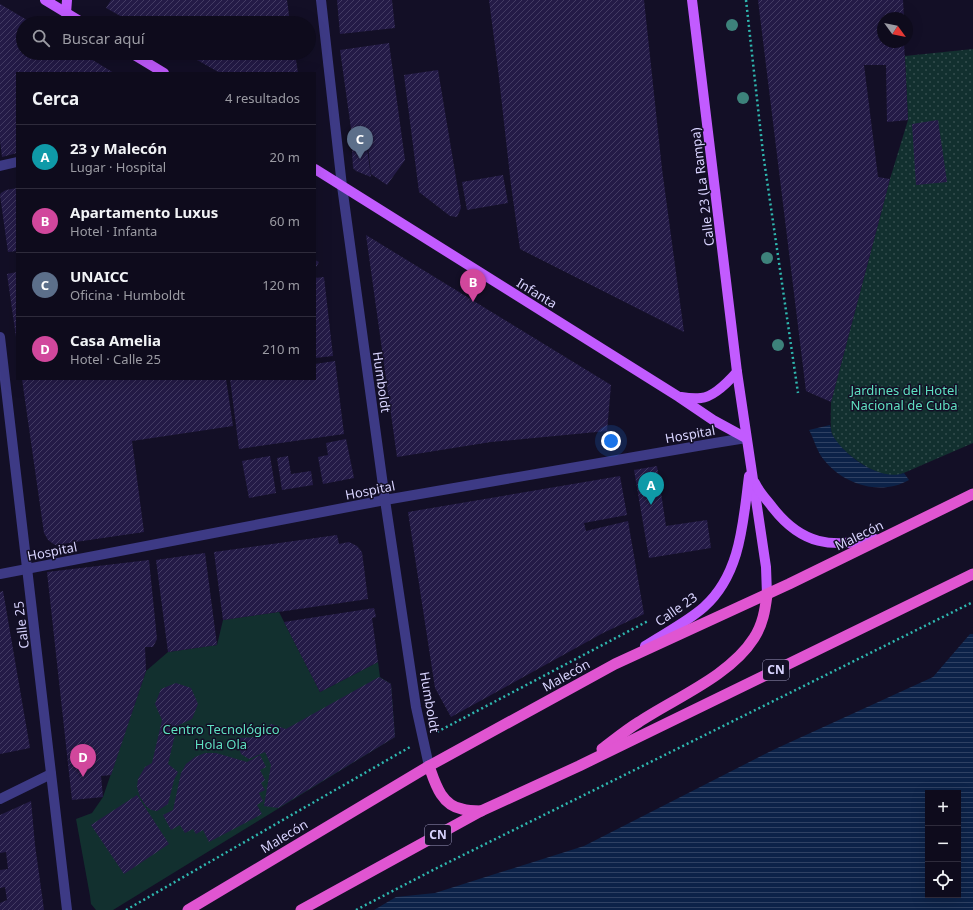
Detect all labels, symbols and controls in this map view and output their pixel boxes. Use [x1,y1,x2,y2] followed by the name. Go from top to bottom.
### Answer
[877,12,913,48] north arrow
[16,16,316,60] search box
[30,27,52,49] icon: search
[62,28,145,48] text: Buscar aquí
[32,87,79,110] text: Cerca
[225,89,300,107] text: 4 resultados
[347,126,373,159] pin: C
[686,127,718,247] street label: Calle 23 (La Rampa)
[70,138,167,158] text: 23 y Malecón
[41,148,50,166] text: A
[270,148,300,166] text: 20 m
[70,158,166,176] text: Lugar · Hospital
[70,202,218,222] text: Apartamento Luxus
[41,212,49,230] text: B
[270,212,300,230] text: 60 m
[70,222,157,240] text: Hotel · Infanta
[70,266,129,286] text: UNAICC
[460,269,486,302] pin: B
[513,274,561,312] street label: Infanta
[41,276,49,294] text: C
[262,276,300,294] text: 120 m
[70,286,185,304] text: Oficina · Humboldt
[70,330,161,350] text: Casa Amelia
[40,340,50,358] text: D
[262,340,300,358] text: 210 m
[70,350,161,368] text: Hotel · Calle 25
[369,350,395,414] street label: Humboldt
[848,381,958,414] park label: Jardines del Hotel Nacional de Cuba
[664,421,716,447] street label: Hospital
[601,431,621,451] your location
[638,472,664,505] pin: A
[344,476,396,504] street label: Hospital
[832,516,886,554] street label: Malecón
[26,537,78,565] street label: Hospital
[651,588,701,630] street label: Calle 23
[9,600,33,650] street label: Calle 25
[539,655,593,695] street label: Malecón
[763,660,789,680] road number: CN
[416,670,444,734] street label: Humboldt
[162,720,280,753] park label: Centro Tecnológico Hola Ola
[70,744,96,777] pin: D
[925,790,961,898] map controls
[925,790,961,826] button: +
[257,815,311,857] street label: Malecón
[425,825,451,845] road number: CN
[925,826,961,862] button: −
[925,862,961,898] button: locate

